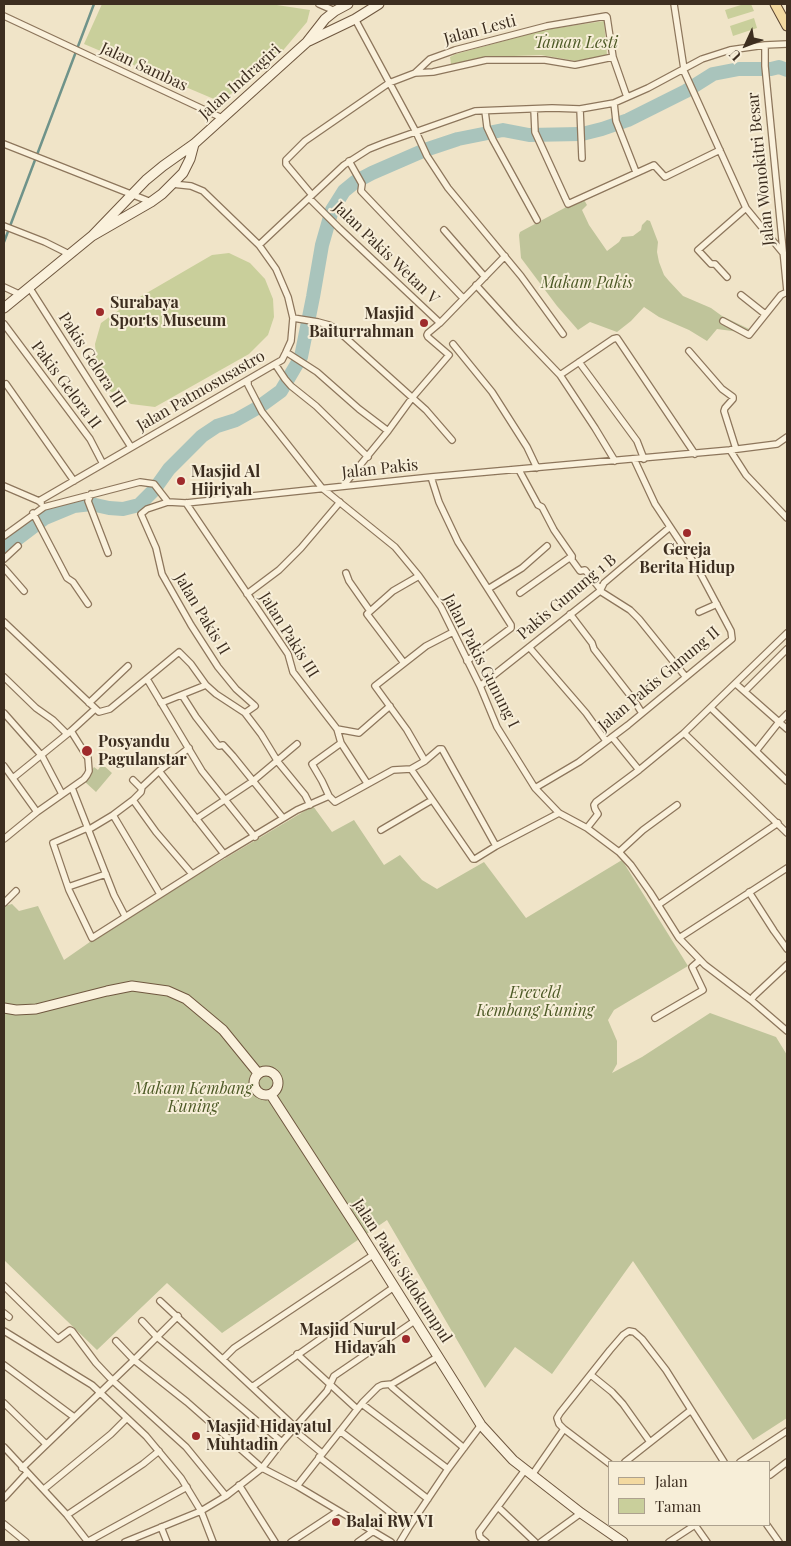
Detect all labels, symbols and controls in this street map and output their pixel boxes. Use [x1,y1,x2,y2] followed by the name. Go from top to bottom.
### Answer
[442,11,518,49] street label: Jalan Lesti
[721,20,771,70] north arrow
[534,33,618,53] park label: Taman Lesti
[97,38,191,96] street label: Jalan Sambas
[195,40,285,124] street label: Jalan Indragiri
[724,46,745,66] text: U
[743,91,779,247] street label: Jalan Wonokitri Besar
[329,198,443,308] street label: Jalan Pakis Wetan V
[541,273,633,293] park label: Makam Pakis
[110,293,226,331] place label: Surabaya Sports Museum
[309,304,414,342] place label: Masjid Baiturrahman
[94,306,106,318] marker: Surabaya Sports Museum
[54,309,130,411] street label: Pakis Gelora III
[418,317,430,329] marker: Masjid Baiturrahman
[27,338,105,432] street label: Pakis Gelora II
[134,347,268,435] street label: Jalan Patmosusastro
[341,455,419,483] street label: Jalan Pakis
[191,462,260,500] place label: Masjid Al Hijriyah
[175,475,187,487] marker: Masjid Al Hijriyah
[681,527,693,539] marker: Gereja Berita Hidup
[639,540,735,578] place label: Gereja Berita Hidup
[514,550,620,644] street label: Pakis Gunung 1 B
[170,570,234,658] street label: Jalan Pakis II
[255,589,323,681] street label: Jalan Pakis III
[439,591,523,731] street label: Jalan Pakis Gunung I
[594,623,724,735] street label: Jalan Pakis Gunung II
[98,732,187,770] place label: Posyandu Pagulanstar
[80,744,94,758] marker: Posyandu Pagulanstar
[476,983,594,1021] park label: Ereveld Kembang Kuning
[134,1079,252,1117] park label: Makam Kembang Kuning
[348,1196,456,1346] street label: Jalan Pakis Sidokumpul
[299,1320,396,1358] place label: Masjid Nurul Hidayah
[400,1333,412,1345] marker: Masjid Nurul Hidayah
[206,1417,332,1455] place label: Masjid Hidayatul Muhtadin
[190,1430,202,1442] marker: Masjid Hidayatul Muhtadin
[608,1461,771,1526] legend
[655,1471,688,1491] text: Jalan
[655,1496,701,1516] text: Taman
[346,1512,433,1532] place label: Balai RW VI
[330,1516,342,1528] marker: Balai RW VI

